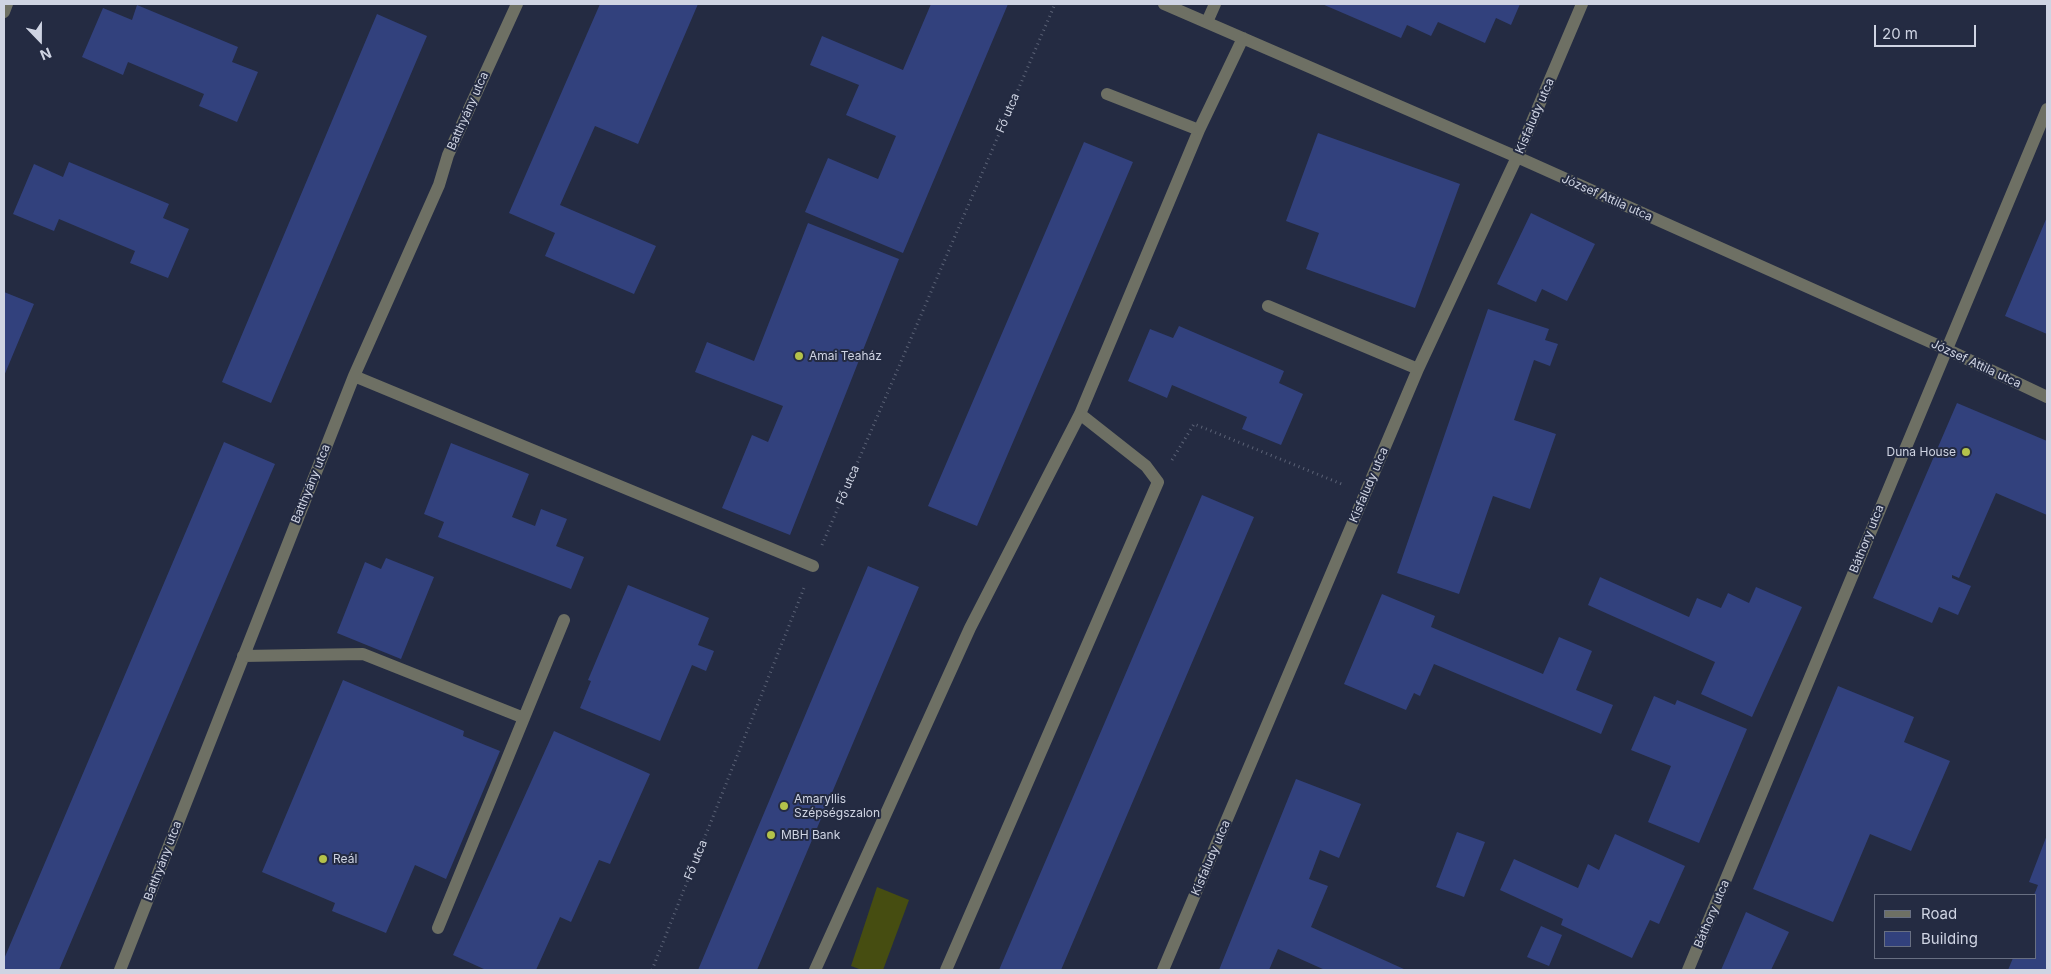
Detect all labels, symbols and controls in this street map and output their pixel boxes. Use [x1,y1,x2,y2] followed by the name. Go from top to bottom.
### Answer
[15,15,65,65] north arrow
[1876,15,1978,47] scale bar
[1882,24,1918,43] text: 20 m
[38,44,54,64] text: N
[444,70,492,152] street label: Batthyány utca
[1513,76,1557,156] street label: Kisfaludy utca
[993,91,1023,135] street label: Fő utca
[1559,172,1655,224] street label: József Attila utca
[1929,337,2023,391] street label: József Attila utca
[809,349,882,363] place label: Amai Teaház
[793,350,805,362] marker: Amai Teaház
[289,442,333,526] street label: Batthyány utca
[1347,445,1391,525] street label: Kisfaludy utca
[1887,445,1956,459] place label: Duna House
[1960,446,1972,458] marker: Duna House
[833,463,863,507] street label: Fő utca
[1847,503,1887,575] street label: Báthory utca
[794,792,880,820] place label: Amaryllis Szépségszalon
[778,800,790,812] marker: Amaryllis Szépségszalon
[1189,818,1233,898] street label: Kisfaludy utca
[141,819,185,903] street label: Batthyány utca
[781,828,840,842] place label: MBH Bank
[765,829,777,841] marker: MBH Bank
[681,838,711,882] street label: Fő utca
[333,852,357,866] place label: Reál
[317,853,329,865] marker: Reál
[1691,878,1733,950] street label: Báthory utca
[1874,894,2036,959] legend
[1921,904,1957,923] text: Road
[1921,929,1978,948] text: Building

